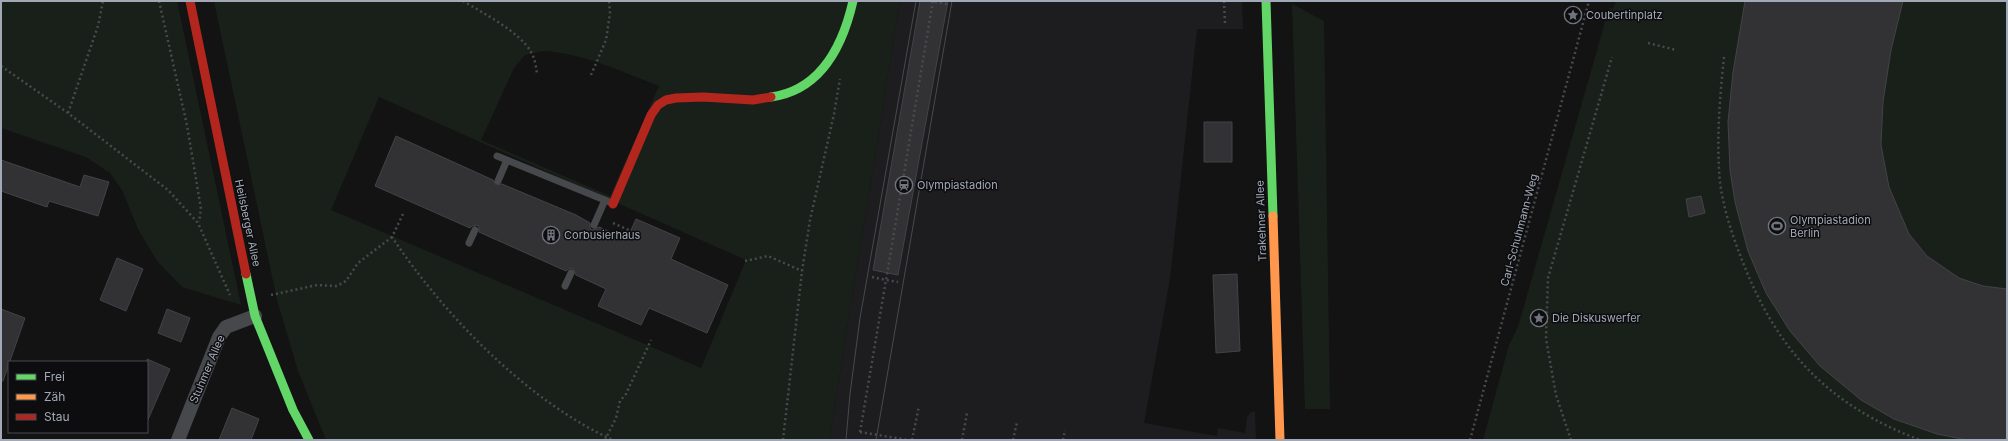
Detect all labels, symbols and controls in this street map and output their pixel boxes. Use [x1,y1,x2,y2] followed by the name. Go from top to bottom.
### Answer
[1563,5,1583,25] place icon: Coubertinplatz
[1586,8,1663,22] place label: Coubertinplatz
[1497,172,1541,288] street label: Carl-Schuhmann-Weg
[894,175,914,195] station icon: Olympiastadion
[232,178,264,268] street label: Heilsberger Allee
[917,178,998,192] place label: Olympiastadion
[1253,180,1269,262] street label: Trakehner Allee
[1790,213,1871,240] place label: Olympiastadion Berlin
[1767,216,1787,236] sports icon: Olympiastadion Berlin
[541,225,561,245] building icon: Corbusierhaus
[564,228,641,242] place label: Corbusierhaus
[1529,308,1549,328] place icon: Die Diskuswerfer
[1552,311,1641,325] place label: Die Diskuswerfer
[186,333,228,405] street label: Stuhmer Allee
[8,361,148,433] legend
[44,369,65,384] text: Frei
[44,389,65,404] text: Zäh
[44,409,70,424] text: Stau

